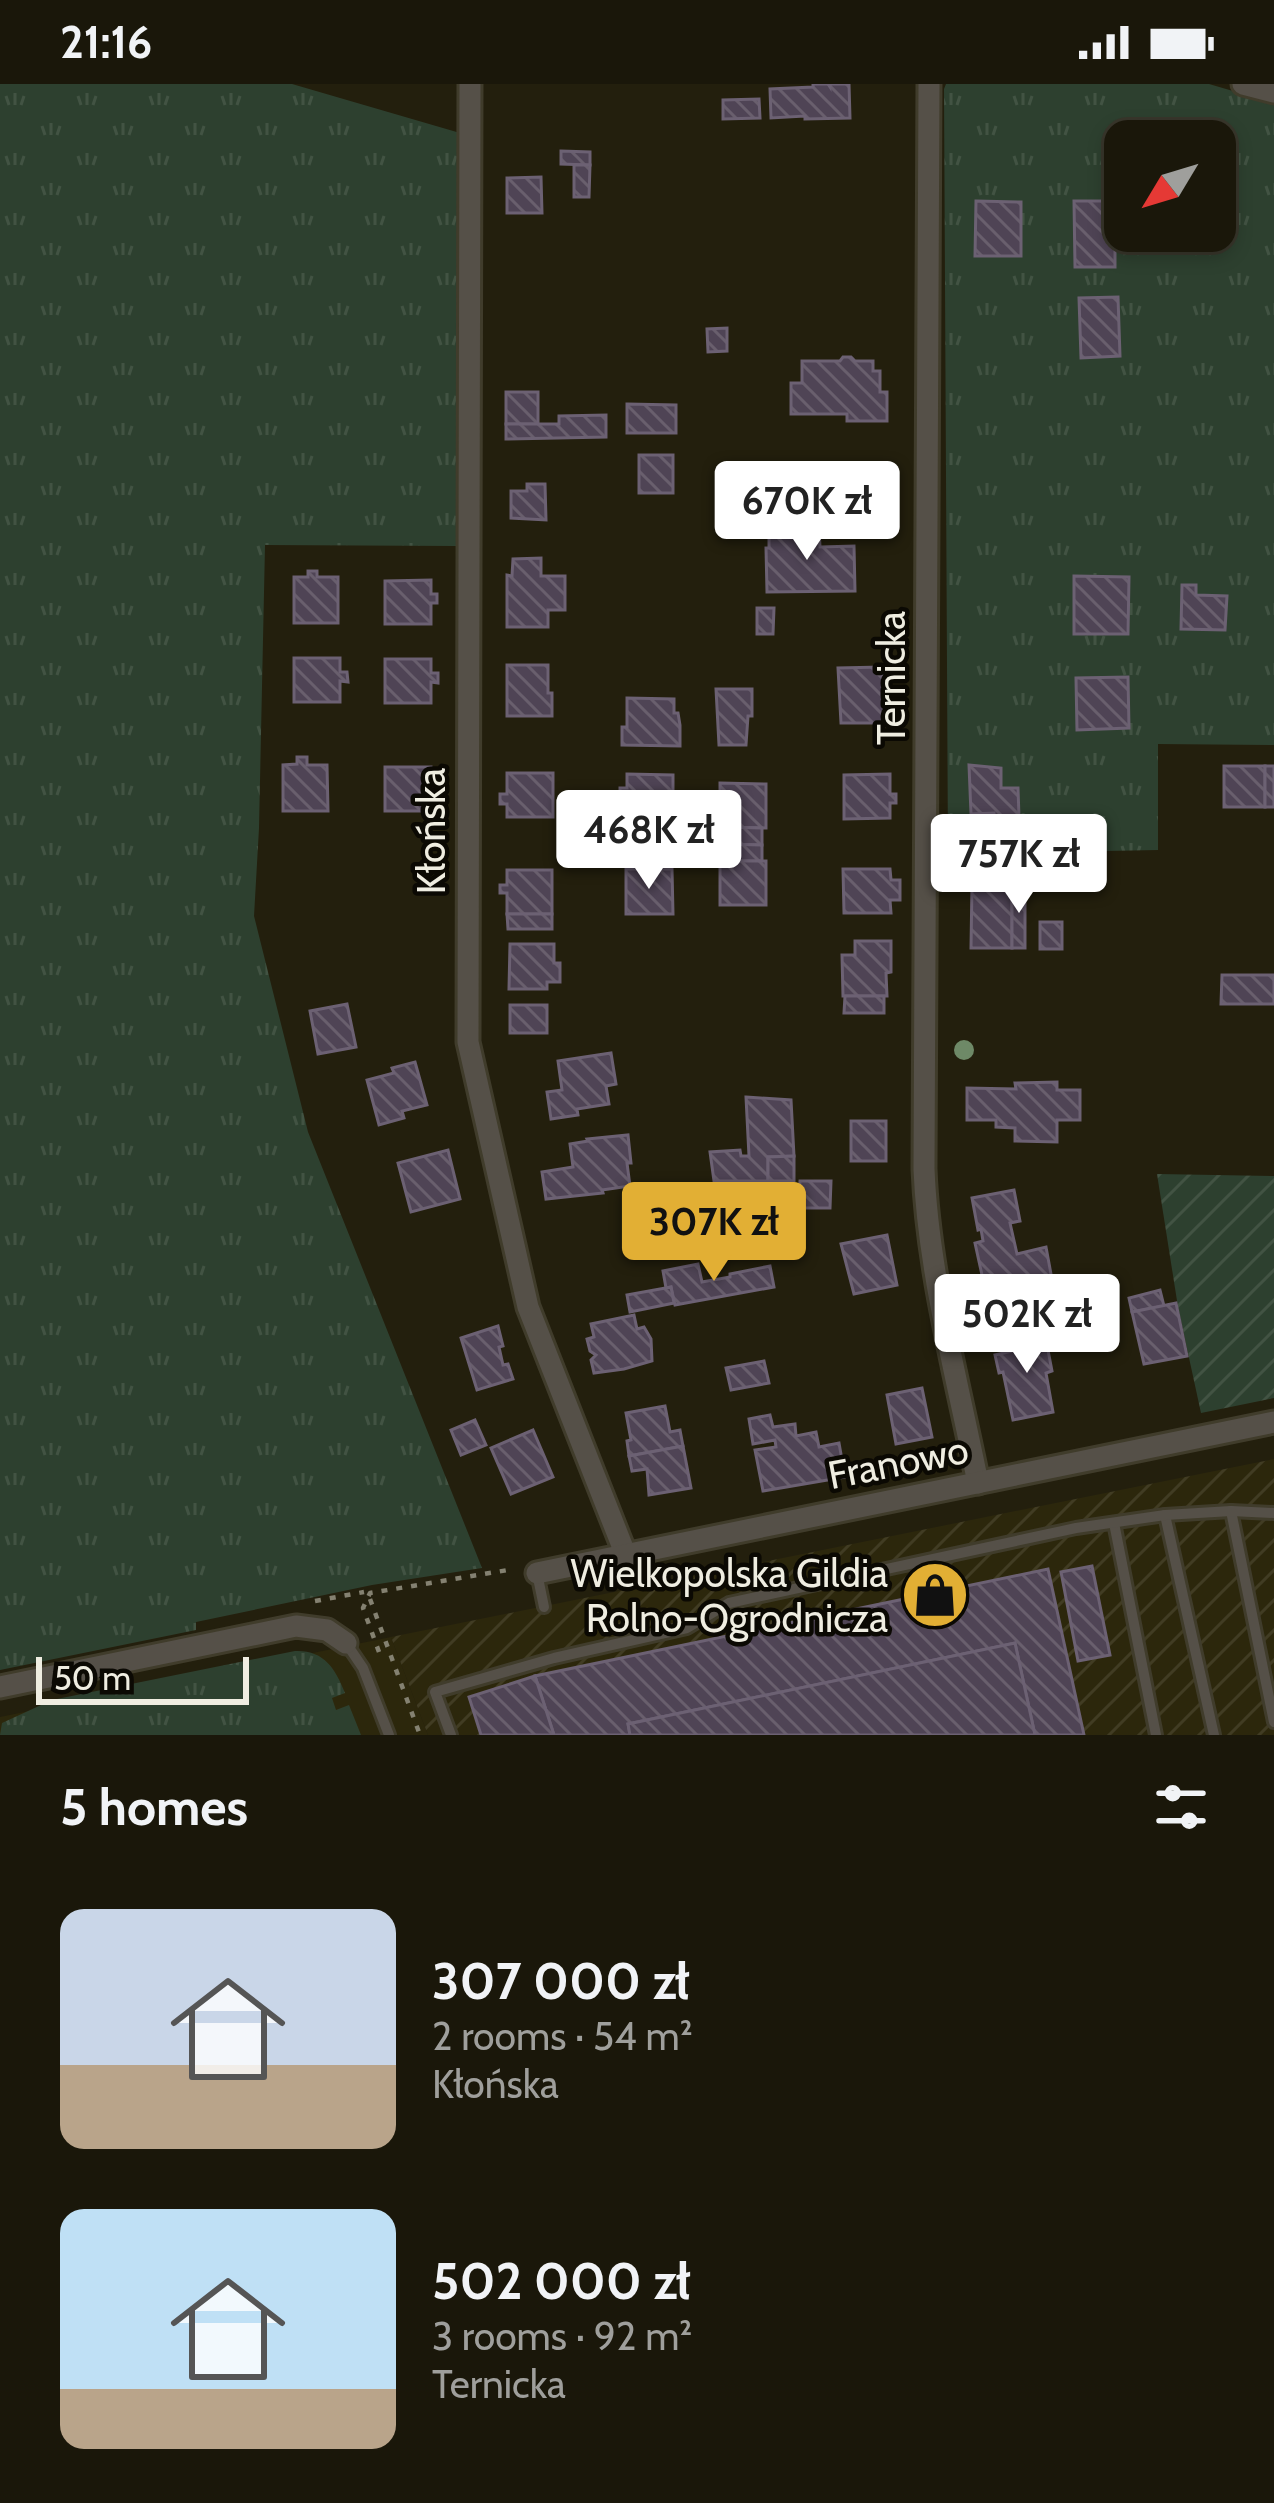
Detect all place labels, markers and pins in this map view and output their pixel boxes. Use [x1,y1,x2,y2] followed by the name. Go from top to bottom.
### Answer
[696,461,918,563] pin: 670K zł
[538,790,760,892] pin: 468K zł
[908,814,1130,916] pin: 757K zł
[603,1182,825,1284] pin: 307K zł
[916,1274,1138,1376] pin: 502K zł
[571,1549,888,1642] place label: Wielkopolska Gildia Rolno-Ogrodnicza
[900,1560,970,1630] shop icon: Wielkopolska Gildia Rolno-Ogrodnicza

